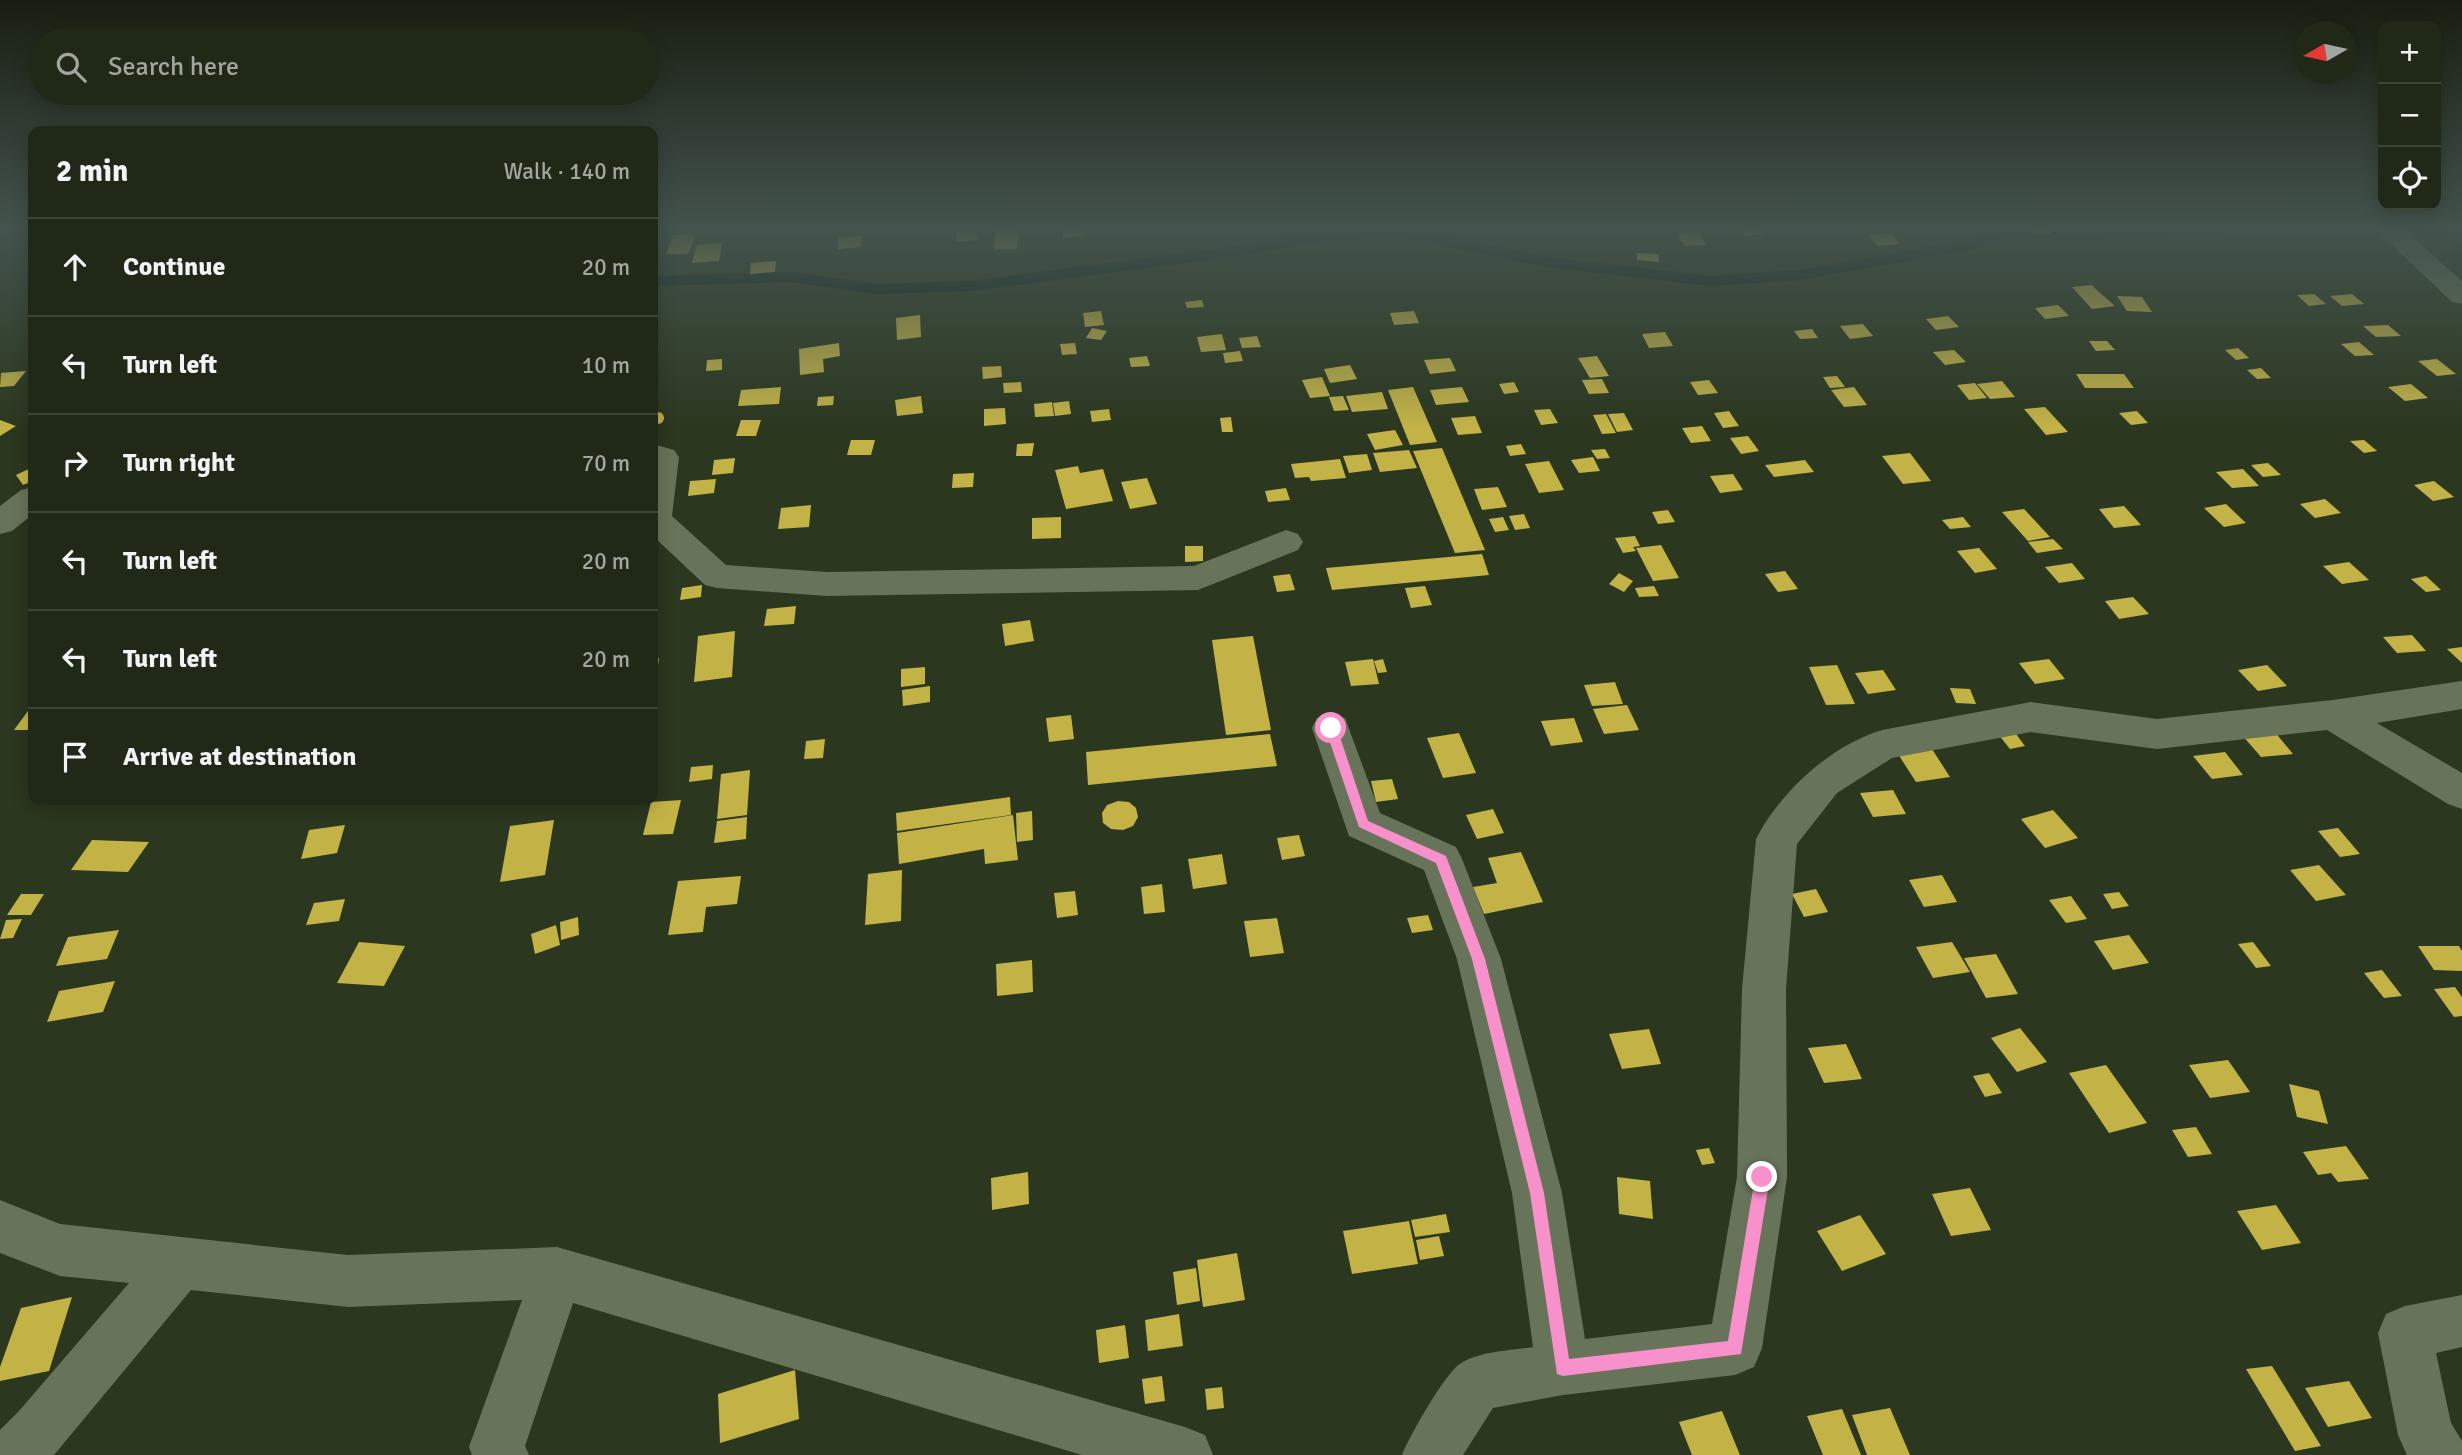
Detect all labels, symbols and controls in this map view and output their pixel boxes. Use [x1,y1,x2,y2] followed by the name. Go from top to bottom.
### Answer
[2294,21,2357,84] north arrow
[2378,21,2441,210] map controls
[2378,21,2441,84] button: +
[28,28,658,105] search box
[52,48,90,86] icon: search
[108,51,239,83] text: Search here
[2378,84,2441,147] button: −
[2378,147,2441,210] button: locate
[56,153,128,190] text: 2 min
[504,157,630,186] text: Walk · 140 m
[56,248,94,286] icon: ahead
[123,251,225,283] text: Continue
[582,253,630,282] text: 20 m
[56,346,94,384] icon: left
[123,349,217,381] text: Turn left
[582,351,630,380] text: 10 m
[56,444,94,482] icon: right
[123,447,235,479] text: Turn right
[582,449,630,478] text: 70 m
[56,542,94,580] icon: left
[123,545,217,577] text: Turn left
[582,547,630,576] text: 20 m
[56,640,94,678] icon: left
[123,643,217,675] text: Turn left
[582,645,630,674] text: 20 m
[1315,712,1346,743] route start
[56,738,94,776] icon: arrive
[123,741,356,773] text: Arrive at destination
[1746,1161,1777,1192] route end

